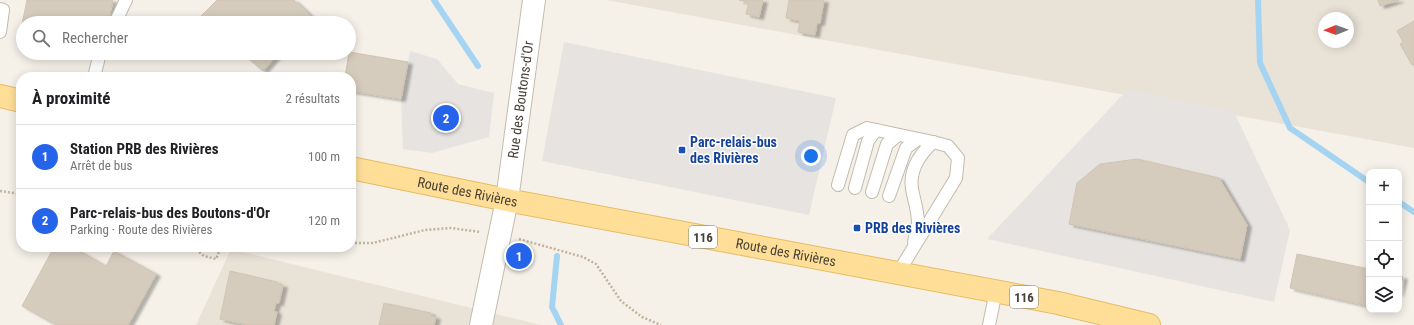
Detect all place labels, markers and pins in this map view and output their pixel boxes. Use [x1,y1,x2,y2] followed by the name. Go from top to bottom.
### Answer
[433,103,459,133] pin: 2
[690,134,777,166] place label: Parc-relais-bus des Rivières
[677,145,687,155] marker: Parc-relais-bus des Rivières
[865,220,960,236] place label: PRB des Rivières
[852,223,862,233] marker: PRB des Rivières
[506,241,532,271] pin: 1

